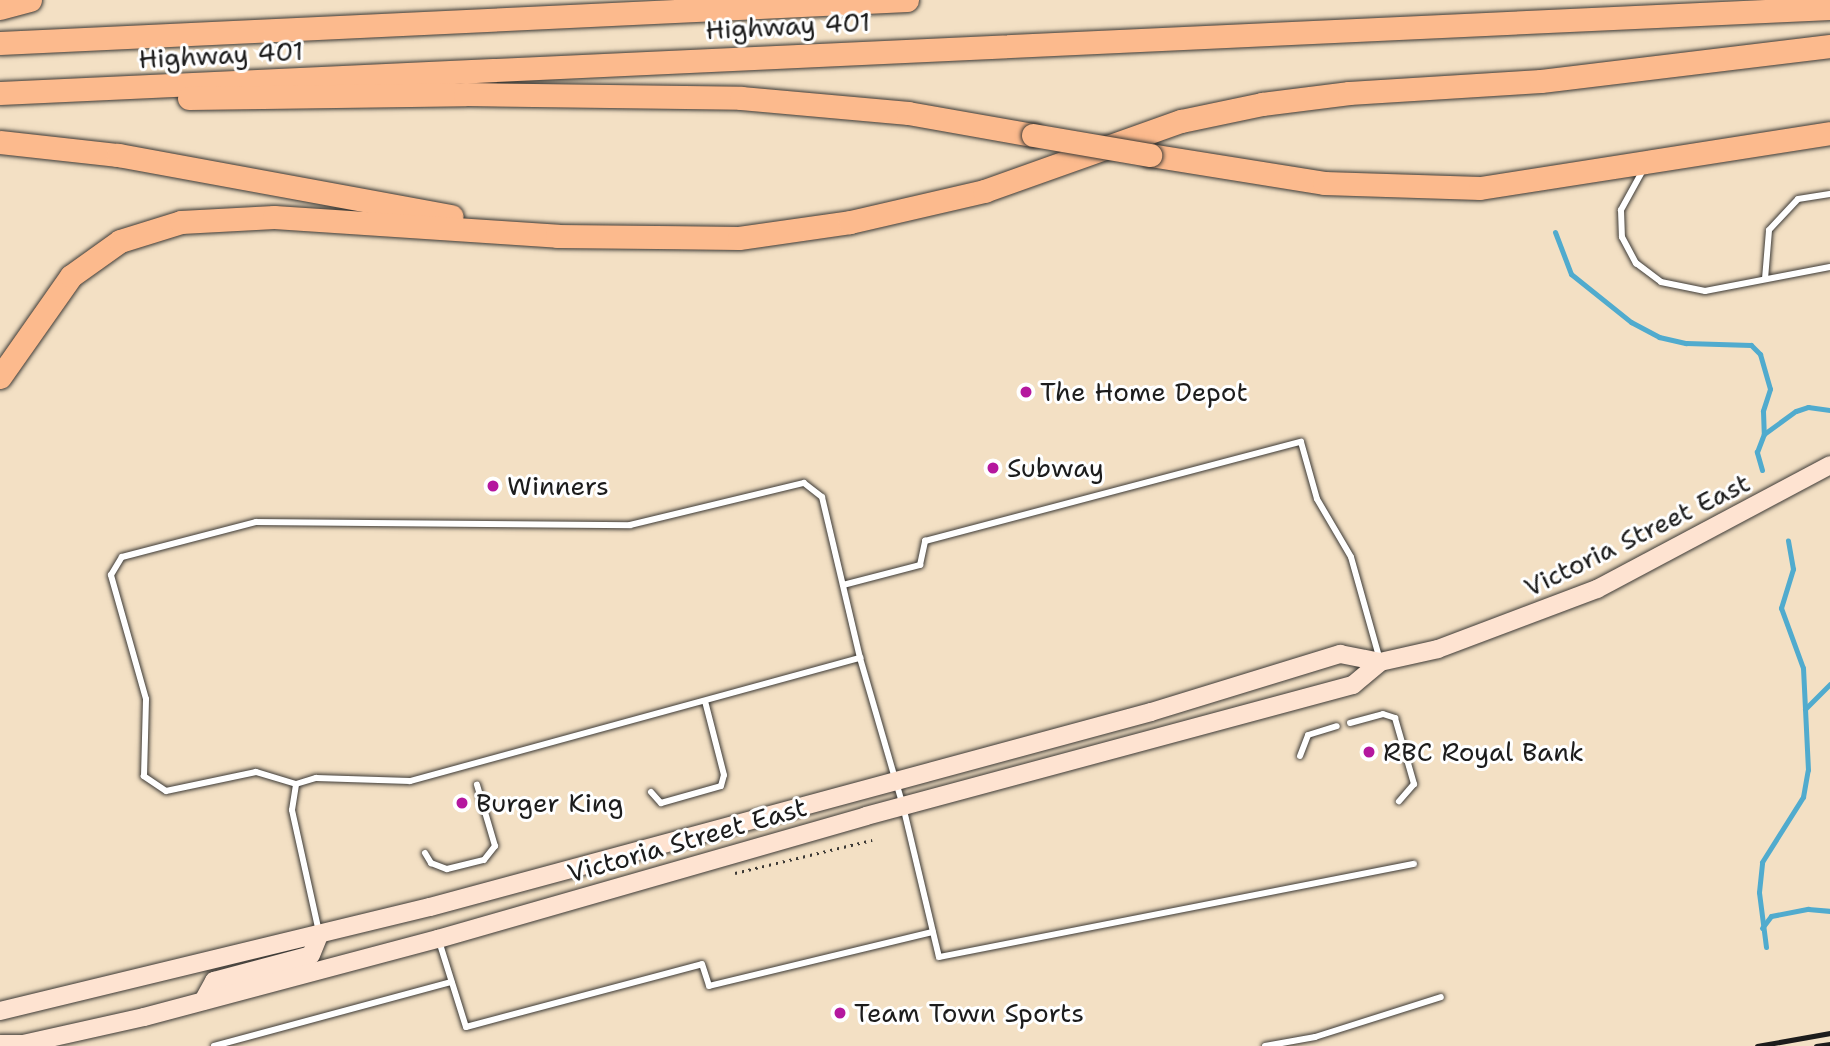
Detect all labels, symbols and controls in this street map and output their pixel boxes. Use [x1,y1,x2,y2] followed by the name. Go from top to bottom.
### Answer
[705,6,871,46] street label: Highway 401
[138,35,304,75] street label: Highway 401
[1040,376,1248,408] place label: The Home Depot
[1018,384,1034,400] marker: The Home Depot
[1007,452,1104,484] place label: Subway
[985,460,1001,476] marker: Subway
[1519,467,1755,603] street label: Victoria Street East
[507,470,609,502] place label: Winners
[485,478,501,494] marker: Winners
[1383,736,1584,768] place label: RBC Royal Bank
[1361,744,1377,760] marker: RBC Royal Bank
[476,787,623,819] place label: Burger King
[564,791,810,889] street label: Victoria Street East
[454,795,470,811] marker: Burger King
[854,997,1084,1029] place label: Team Town Sports
[832,1005,848,1021] marker: Team Town Sports

